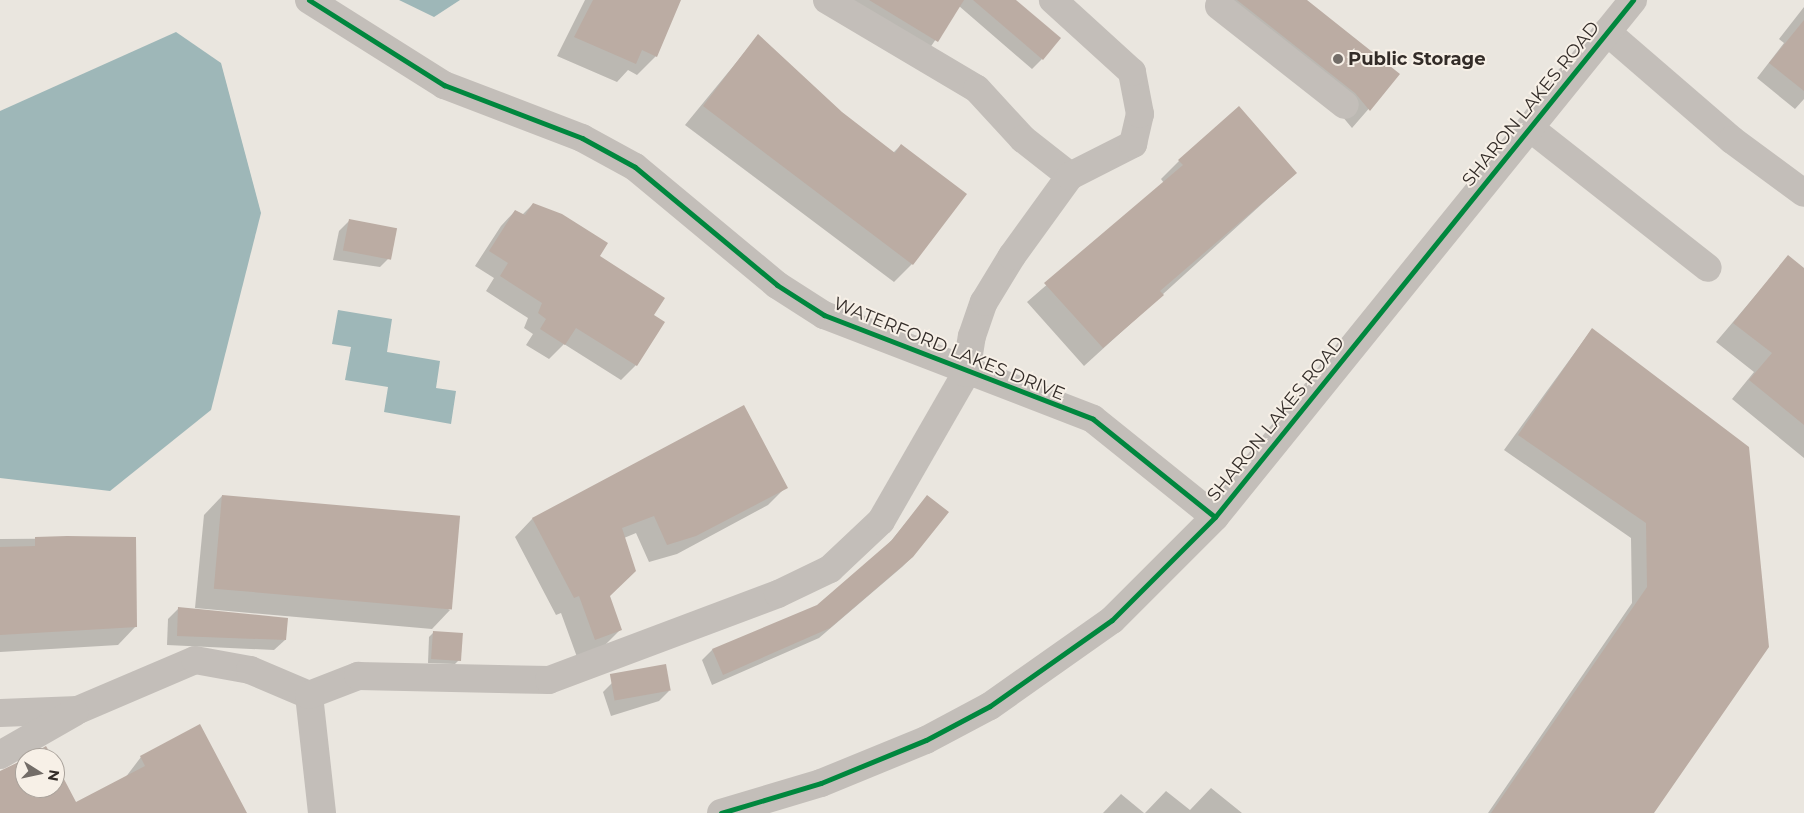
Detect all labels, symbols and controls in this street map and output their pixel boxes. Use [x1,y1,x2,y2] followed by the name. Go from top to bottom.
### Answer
[1458,17,1604,191] street label: SHARON LAKES ROAD
[1348,48,1486,70] place label: Public Storage
[1332,53,1344,65] marker: Public Storage
[830,293,1068,405] street label: WATERFORD LAKES DRIVE
[1203,332,1349,506] street label: SHARON LAKES ROAD
[15,748,65,798] north arrow
[44,768,64,783] text: N

